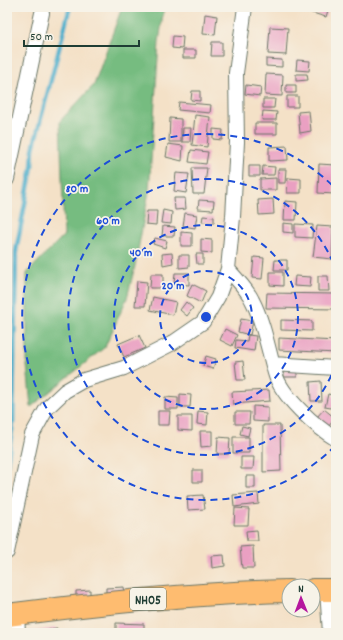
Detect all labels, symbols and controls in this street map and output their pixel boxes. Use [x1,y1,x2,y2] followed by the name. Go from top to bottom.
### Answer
[24,22,139,48] scale bar
[30,29,53,46] text: 50 m
[66,181,88,198] text: 80 m
[96,213,120,230] text: 60 m
[130,245,152,262] text: 40 m
[162,278,184,295] text: 20 m
[199,310,213,324] centre of rings
[281,578,321,618] north arrow
[298,582,304,598] text: N
[130,588,166,610] road number: NH05

